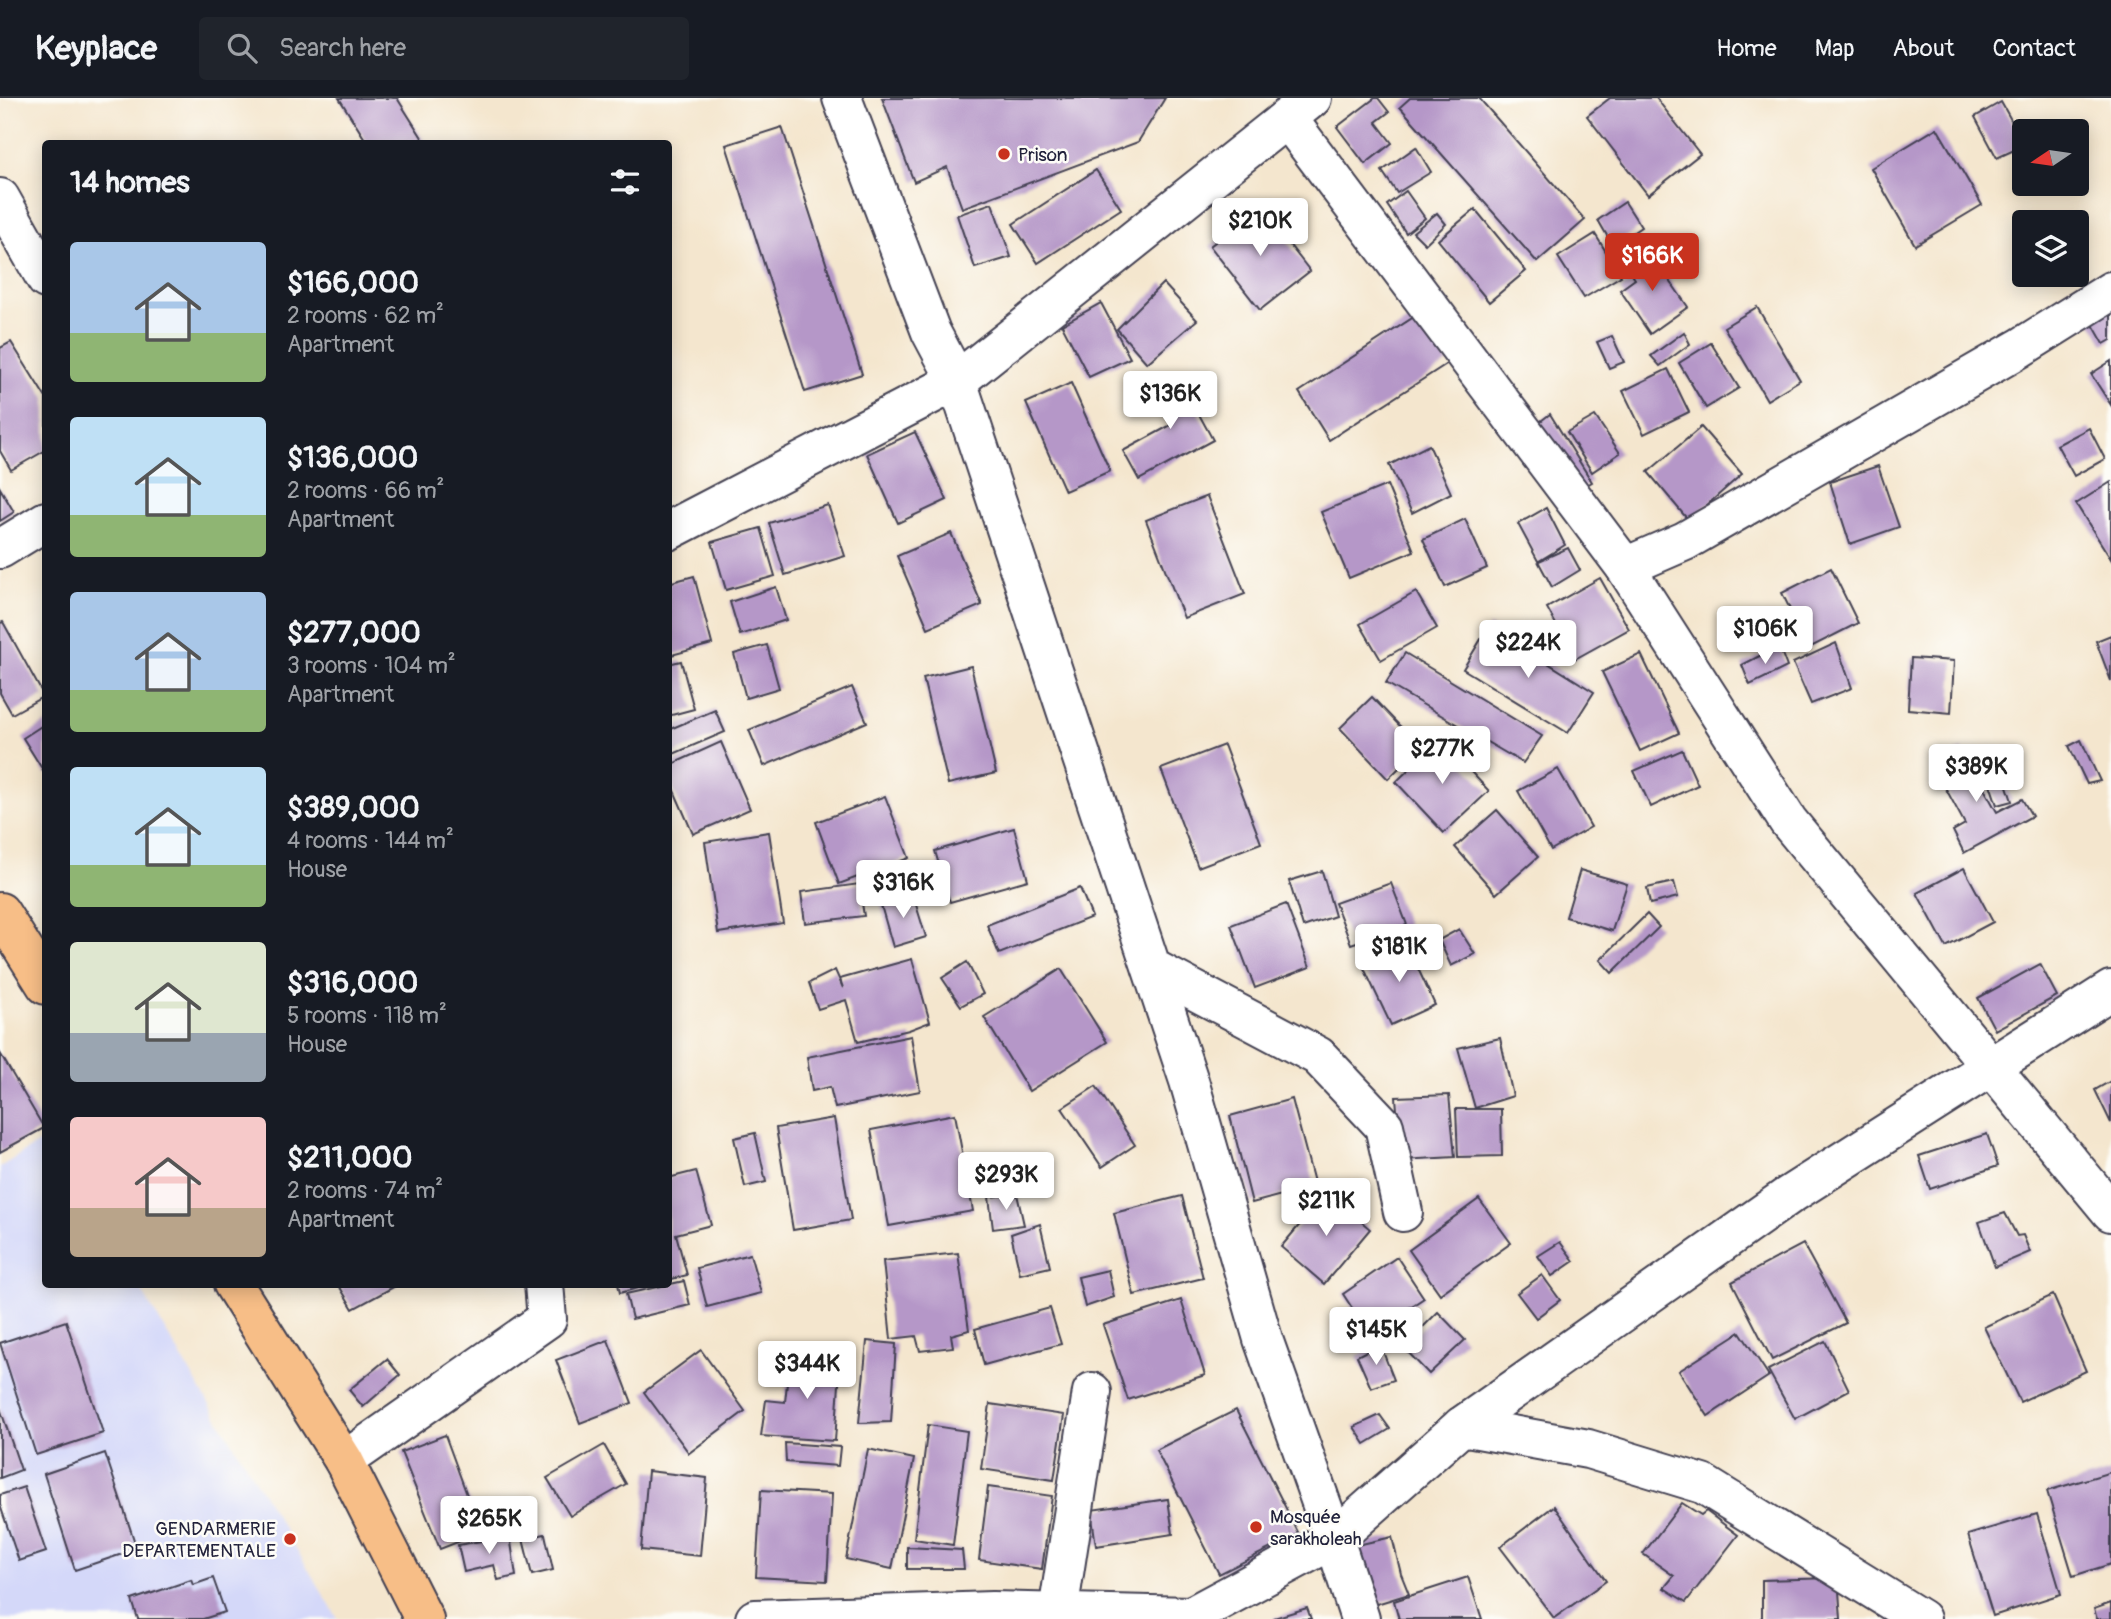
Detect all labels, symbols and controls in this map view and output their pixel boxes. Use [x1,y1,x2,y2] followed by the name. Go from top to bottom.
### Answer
[199,17,689,80] search box
[35,28,157,69] text: Keyplace
[223,29,261,67] icon: search
[279,32,406,64] text: Search here
[1716,34,1777,63] text: Home
[1815,34,1855,63] text: Map
[1893,34,1955,63] text: About
[1993,34,2076,63] text: Contact
[2012,119,2090,196] north arrow
[2012,119,2089,287] map controls
[1018,143,1068,167] place label: Prison
[996,146,1012,162] marker: Prison
[606,163,644,201] icon: filters
[70,164,190,201] text: 14 homes
[1211,198,1309,258] pin: $210K
[1228,206,1292,235] text: $210K
[2012,210,2089,287] button: layers
[1603,234,1701,293] pin: $166K
[1621,241,1683,270] text: $166K
[287,264,419,301] text: $166,000
[126,270,210,354] icon: home
[287,301,444,330] text: 2 rooms · 62 m²
[287,330,394,359] text: Apartment
[1121,372,1219,431] pin: $136K
[1139,379,1201,408] text: $136K
[287,439,418,476] text: $136,000
[126,445,210,529] icon: home
[287,476,444,505] text: 2 rooms · 66 m²
[287,505,394,534] text: Apartment
[1716,606,1814,666] pin: $106K
[287,614,421,651] text: $277,000
[1733,614,1797,643] text: $106K
[126,620,210,704] icon: home
[1479,620,1577,680] pin: $224K
[1495,628,1561,657] text: $224K
[287,651,456,680] text: 3 rooms · 104 m²
[287,680,394,709] text: Apartment
[1393,726,1491,786] pin: $277K
[1410,734,1474,763] text: $277K
[1927,744,2025,804] pin: $389K
[1945,752,2007,781] text: $389K
[287,789,420,826] text: $389,000
[126,795,210,879] icon: home
[287,826,454,855] text: 4 rooms · 144 m²
[287,855,347,884] text: House
[854,860,952,920] pin: $316K
[872,868,934,897] text: $316K
[1350,924,1448,984] pin: $181K
[1371,932,1427,961] text: $181K
[287,964,418,1001] text: $316,000
[126,970,210,1054] icon: home
[287,1001,447,1030] text: 5 rooms · 118 m²
[287,1030,347,1059] text: House
[287,1139,413,1176] text: $211,000
[126,1145,210,1229] icon: home
[957,1152,1055,1212] pin: $293K
[974,1160,1038,1189] text: $293K
[287,1176,443,1205] text: 2 rooms · 74 m²
[1277,1178,1375,1238] pin: $211K
[1297,1186,1355,1215] text: $211K
[287,1205,394,1234] text: Apartment
[1327,1308,1425,1367] pin: $145K
[1345,1315,1407,1344] text: $145K
[758,1342,856,1401] pin: $344K
[774,1349,840,1378] text: $344K
[440,1496,538,1556] pin: $265K
[456,1504,522,1533] text: $265K
[1270,1505,1362,1551] place label: Mosquée sarakholeah
[122,1517,276,1563] place label: GENDARMERIE DEPARTEMENTALE
[1248,1519,1264,1535] marker: Mosquée sarakholeah
[282,1531,298,1547] marker: GENDARMERIE DEPARTEMENTALE

